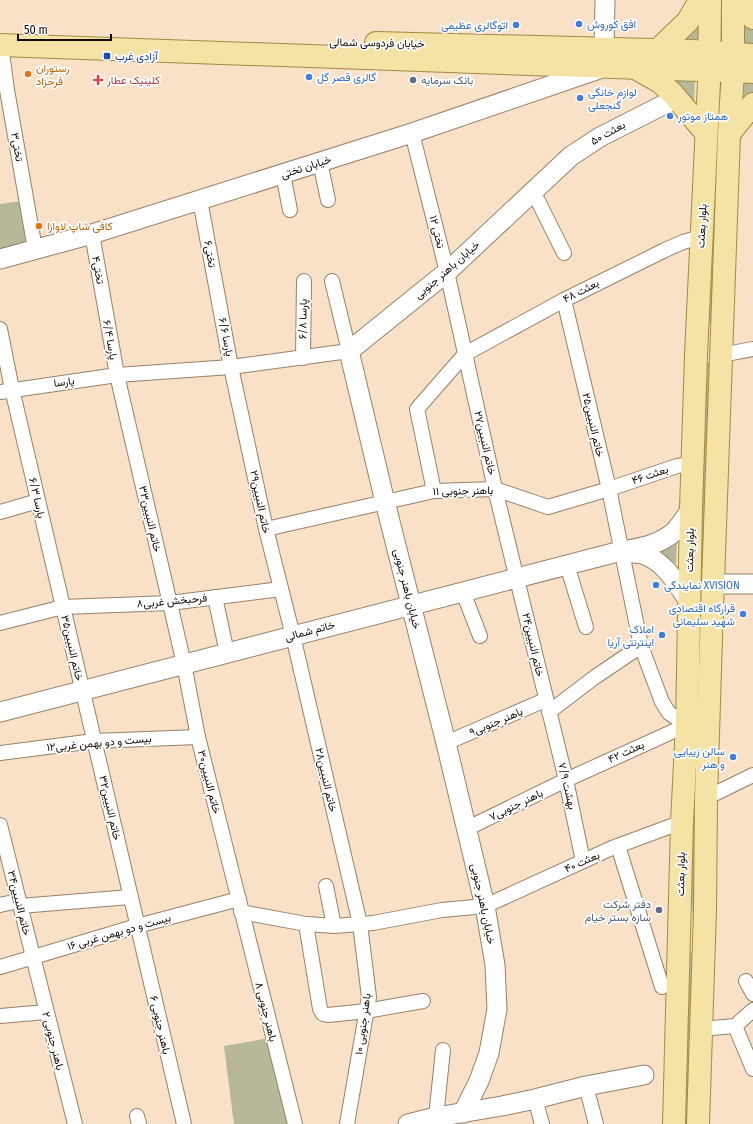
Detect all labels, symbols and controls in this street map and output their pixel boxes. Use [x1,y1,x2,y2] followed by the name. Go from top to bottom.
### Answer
[18,16,111,42] scale bar
[587,18,636,31] place label: افق کوروش
[441,19,508,32] place label: اتوگالری عظیمی
[574,19,584,29] marker: افق کوروش
[511,20,521,30] marker: اتوگالری عظیمی
[24,23,48,37] text: 50 m
[329,36,425,50] street label: خیابان فردوسی شمالی
[115,50,159,63] place label: آزادی غرب
[102,51,112,61] marker: آزادی غرب
[36,62,70,88] place label: رستوران فرحزاد
[23,69,33,79] marker: رستوران فرحزاد
[317,71,376,84] place label: گالری قصر گل
[304,72,314,82] marker: گالری قصر گل
[92,74,104,86] marker: کلینیک عطار
[106,74,160,87] place label: کلینیک عطار
[421,74,473,87] place label: بانک سرمایه
[408,75,418,85] marker: بانک سرمایه
[588,86,637,112] place label: لوازم خانگی گنجعلی
[575,93,585,103] marker: لوازم خانگی گنجعلی
[677,110,729,123] place label: همتاز موتور
[665,111,675,121] marker: همتاز موتور
[588,118,628,148] street label: بعثت ۵۰
[8,131,26,163] street label: تختی۳
[279,153,333,181] street label: خیابان تختی
[694,204,710,248] street label: بلوار بعثت
[427,214,448,250] street label: تختی ۱۲
[47,220,113,234] place label: كافى شاپ لاوازا
[34,221,44,231] marker: كافى شاپ لاوازا
[412,238,482,302] street label: خیابان باهنر جنوبی
[201,239,219,269] street label: تختی۶
[89,255,107,286] street label: تختی۴
[561,276,601,306] street label: بعثت ۴۸
[296,299,311,339] street label: پارسا ۶/۸
[215,317,236,358] street label: پارسا ۶/۶
[99,319,120,361] street label: پارسا ۶/۴
[53,374,75,391] street label: پارسا
[578,392,607,459] street label: خاتم النبیین۲۵
[470,410,499,477] street label: خاتم النبیین۲۷
[630,463,670,487] street label: بعثت ۴۶
[246,469,273,535] street label: خاتم النبیین۲۹
[25,477,48,520] street label: پارسا ۶/۳
[433,484,493,498] street label: باهنر جنوبی ۱۱
[135,485,164,554] street label: خاتم النبیین۳۳
[683,528,697,572] street label: بلوار بعثت
[391,548,423,630] street label: خیابان باهنر جنوبی
[664,579,740,592] place label: نمایندگی XVISION
[651,580,661,590] marker: نمایندگی XVISION
[136,591,208,611] street label: فرحبخش غربی۸
[669,602,735,628] place label: قرارگاه اقتصادی شهید سلیمانی
[738,609,748,619] marker: قرارگاه اقتصادی شهید سلیمانی
[518,612,547,678] street label: خاتم النبیین۲۴
[57,614,86,682] street label: خاتم النبیین۳۵
[284,618,337,645] street label: خاتم شمالی
[607,623,654,649] place label: املاک اینترنتی آریا
[657,630,667,640] marker: املاک اینترنتی آریا
[467,705,525,739] street label: باهنر جنوبی۹
[46,732,152,754] street label: بیست و دو بهمن غربی۱۲
[606,738,646,766] street label: بعثت ۴۲
[674,745,725,771] place label: سالن زیبایی و هنر
[311,747,340,814] street label: خاتم النبیین۲۸
[194,749,223,815] street label: خاتم النبیین۳۰
[728,752,738,762] marker: سالن زیبایی و هنر
[555,761,579,811] street label: بهشت ۷/۹
[95,774,124,842] street label: خاتم النبیین۳۲
[487,786,545,824] street label: باهنر جنوبی۷
[562,848,602,876] street label: بعثت ۴۰
[674,852,688,896] street label: بلوار بعثت
[468,863,498,945] street label: خیابان باهنر جنوبی
[4,869,33,937] street label: خاتم النبیین۳۴
[585,898,651,925] place label: دفتر شرکت سازه بستر خیام
[654,905,664,915] marker: دفتر شرکت سازه بستر خیام
[66,911,172,953] street label: بیست و دو بهمن غربی ۱۶
[252,981,280,1043] street label: باهنر جنوبی ۸
[352,992,374,1056] street label: باهنر جنوبی ۱۰
[147,994,173,1056] street label: باهنر جنوبی ۶
[39,1010,67,1072] street label: باهنر جنوبی ۲

